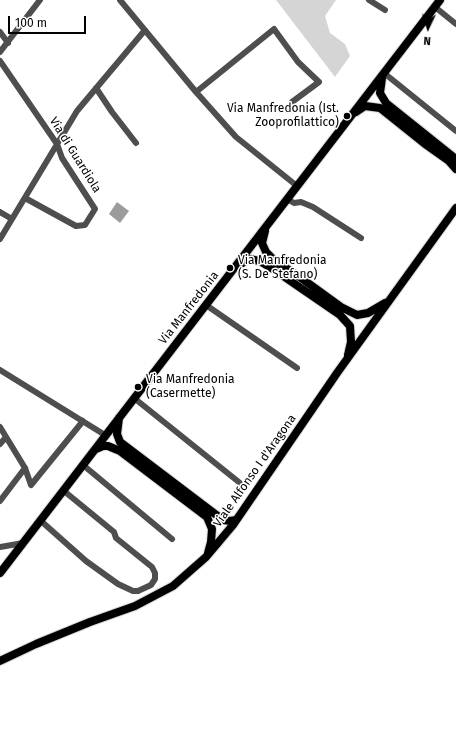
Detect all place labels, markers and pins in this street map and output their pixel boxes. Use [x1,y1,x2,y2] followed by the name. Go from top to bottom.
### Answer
[227,102,339,130] place label: Via Manfredonia (Ist. Zooprofilattico)
[342,111,352,121] marker: Via Manfredonia (Ist. Zooprofilattico)
[238,254,327,282] place label: Via Manfredonia (S. De Stefano)
[225,263,235,273] marker: Via Manfredonia (S. De Stefano)
[146,373,235,401] place label: Via Manfredonia (Casermette)
[133,382,143,392] marker: Via Manfredonia (Casermette)

